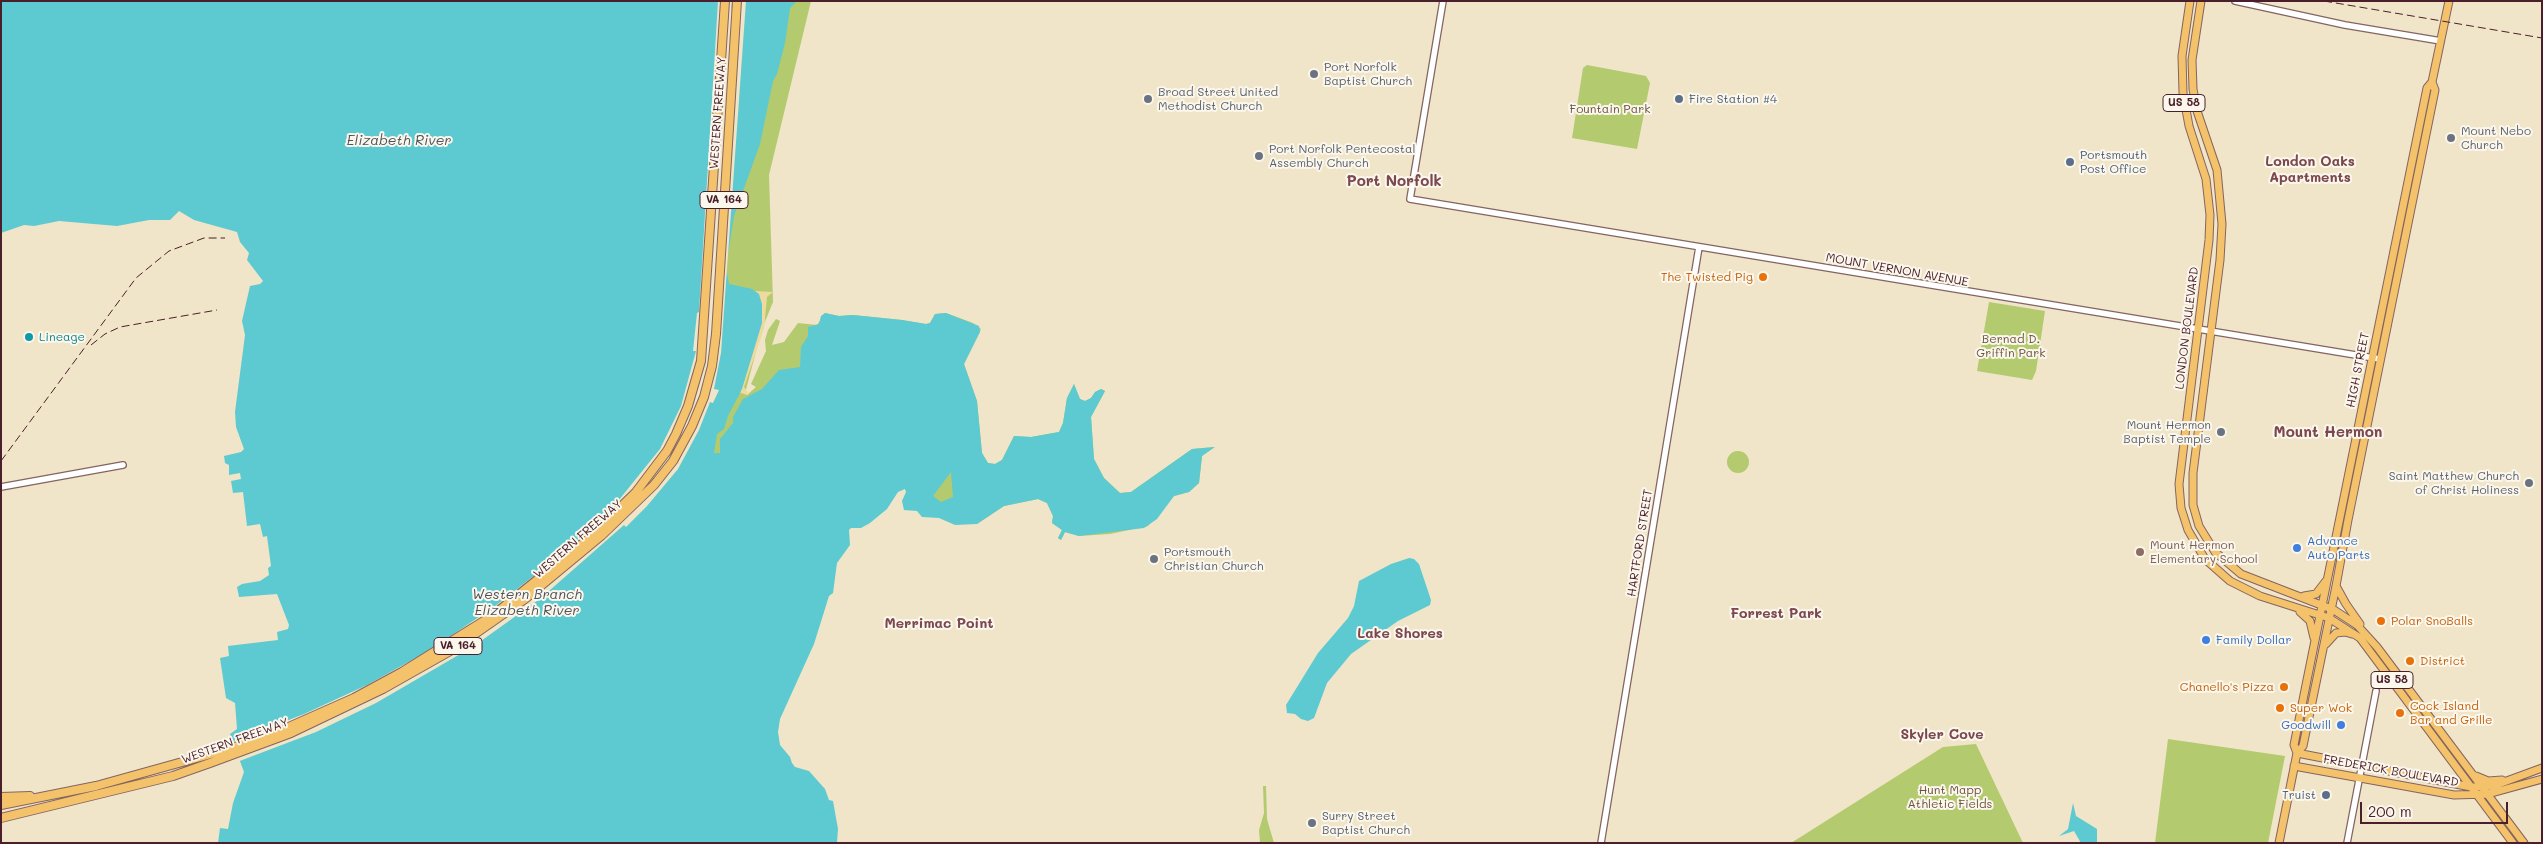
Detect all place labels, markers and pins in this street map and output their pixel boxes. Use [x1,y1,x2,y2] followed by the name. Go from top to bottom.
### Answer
[1324,60,1412,88] place label: Port Norfolk Baptist Church
[1308,68,1320,80] marker: Port Norfolk Baptist Church
[1158,85,1278,113] place label: Broad Street United Methodist Church
[1689,92,1777,106] place label: Fire Station #4
[1142,93,1154,105] marker: Broad Street United Methodist Church
[1673,93,1685,105] marker: Fire Station #4
[2461,124,2531,152] place label: Mount Nebo Church
[2445,132,2457,144] marker: Mount Nebo Church
[1269,142,1415,170] place label: Port Norfolk Pentecostal Assembly Church
[2080,148,2147,176] place label: Portsmouth Post Office
[1253,150,1265,162] marker: Port Norfolk Pentecostal Assembly Church
[2064,156,2076,168] marker: Portsmouth Post Office
[1661,270,1753,284] place label: The Twisted Pig
[1757,271,1769,283] marker: The Twisted Pig
[39,330,85,344] place label: Lineage
[23,331,35,343] marker: Lineage
[2123,418,2211,446] place label: Mount Hermon Baptist Temple
[2215,426,2227,438] marker: Mount Hermon Baptist Temple
[2389,469,2519,497] place label: Saint Matthew Church of Christ Holiness
[2523,477,2535,489] marker: Saint Matthew Church of Christ Holiness
[2307,534,2370,562] place label: Advance Auto Parts
[2150,538,2258,566] place label: Mount Hermon Elementary School
[2291,542,2303,554] marker: Advance Auto Parts
[1164,545,1264,573] place label: Portsmouth Christian Church
[2134,546,2146,558] marker: Mount Hermon Elementary School
[1148,553,1160,565] marker: Portsmouth Christian Church
[2391,614,2473,628] place label: Polar SnoBalls
[2375,615,2387,627] marker: Polar SnoBalls
[2216,633,2291,647] place label: Family Dollar
[2200,634,2212,646] marker: Family Dollar
[2420,654,2465,668] place label: District
[2404,655,2416,667] marker: District
[2180,680,2274,694] place label: Chanello's Pizza
[2278,681,2290,693] marker: Chanello's Pizza
[2410,699,2492,727] place label: Cock Island Bar and Grille
[2290,701,2352,715] place label: Super Wok
[2274,702,2286,714] marker: Super Wok
[2394,707,2406,719] marker: Cock Island Bar and Grille
[2281,718,2331,732] place label: Goodwill
[2335,719,2347,731] marker: Goodwill
[2282,788,2316,802] place label: Truist
[2320,789,2332,801] marker: Truist
[1322,809,1410,837] place label: Surry Street Baptist Church
[1306,817,1318,829] marker: Surry Street Baptist Church

